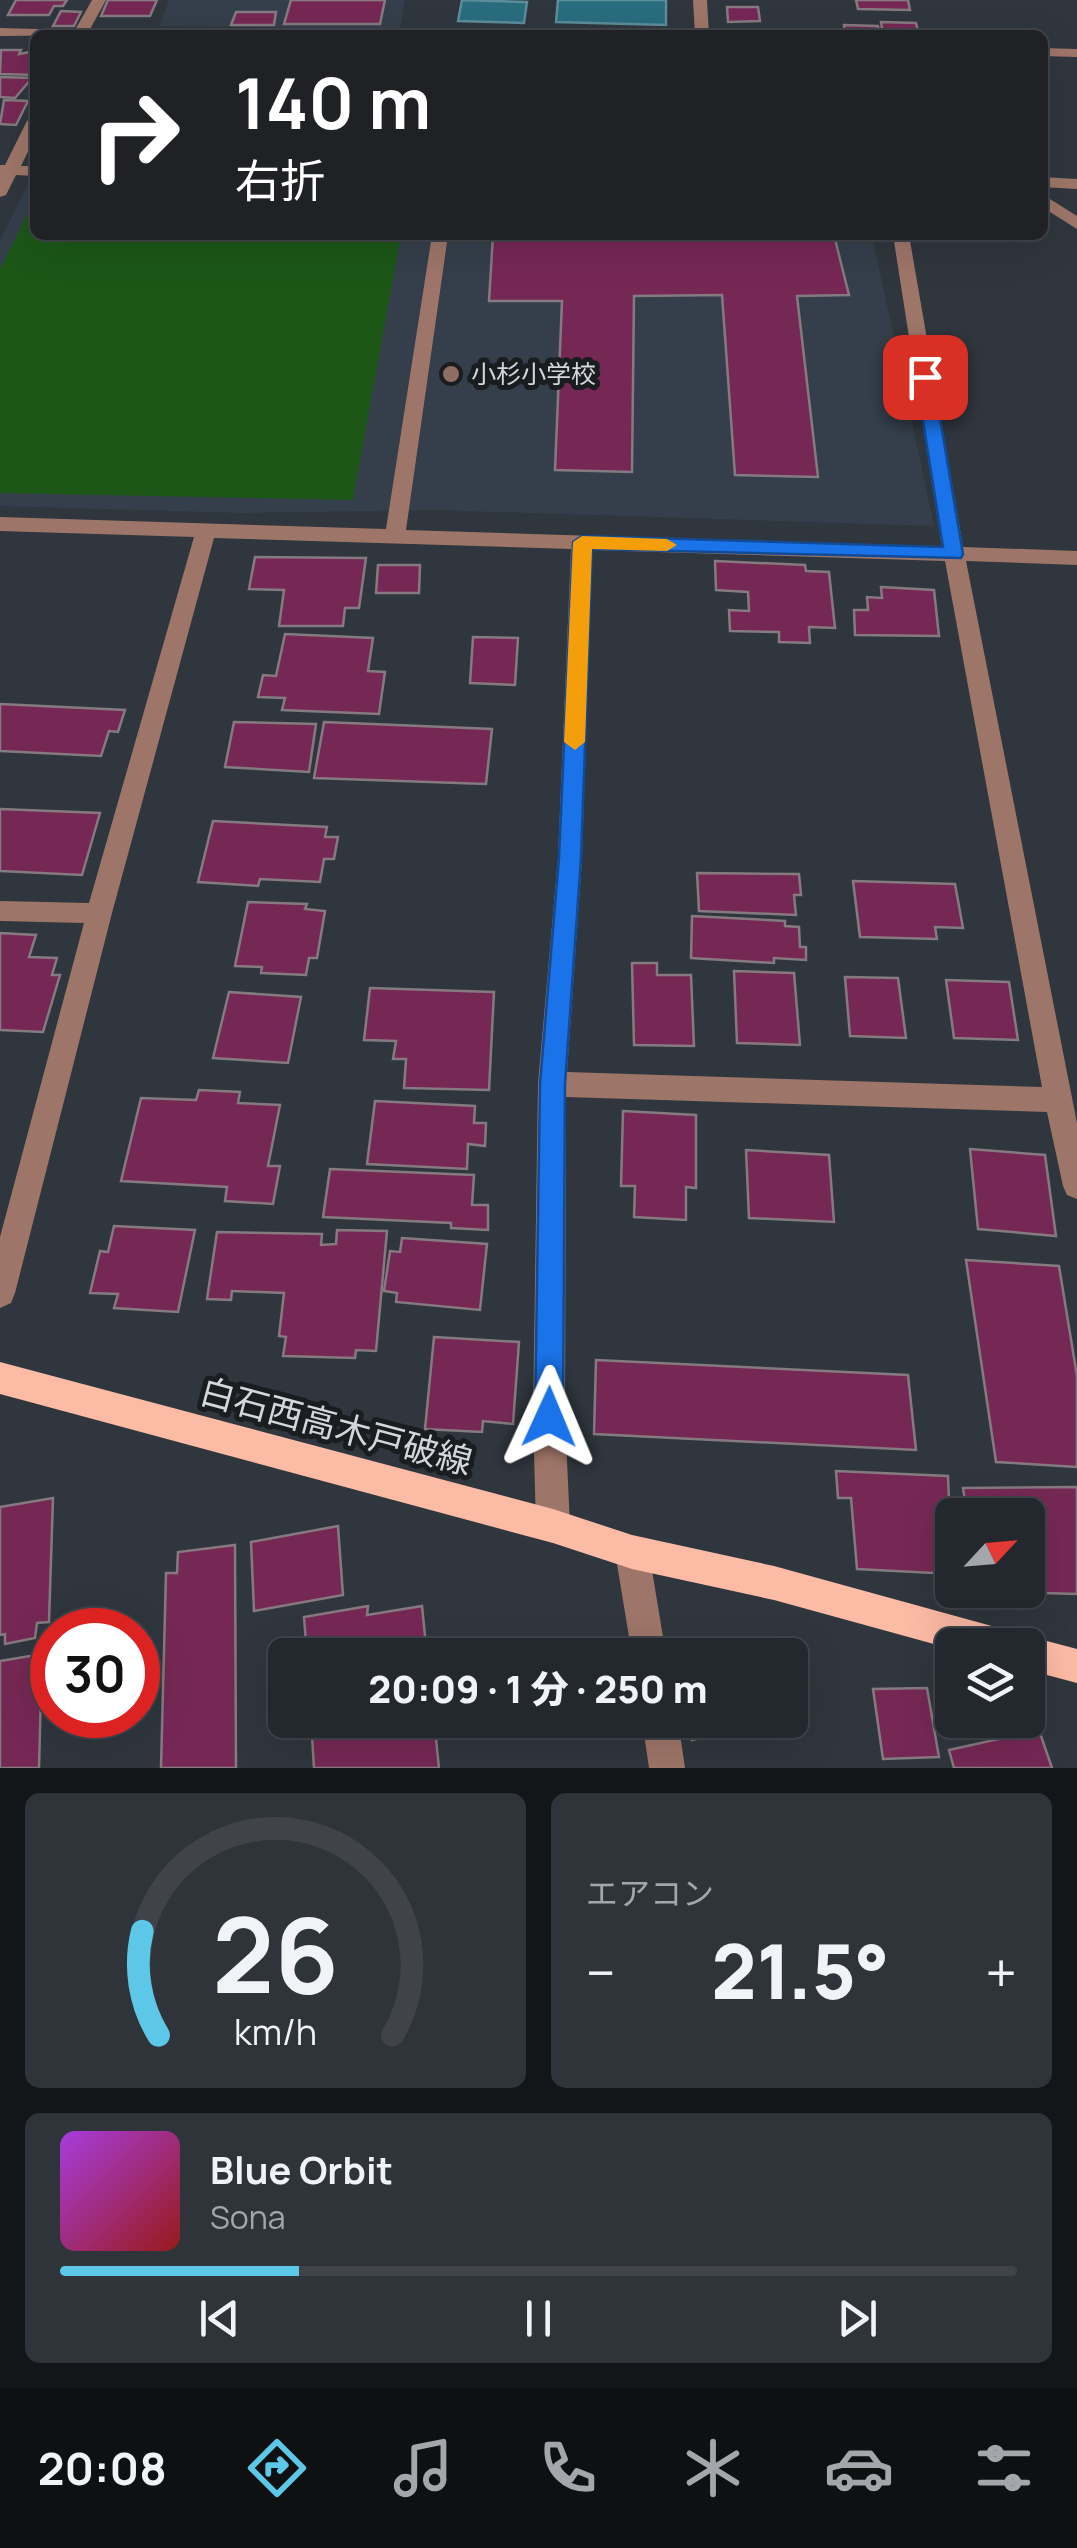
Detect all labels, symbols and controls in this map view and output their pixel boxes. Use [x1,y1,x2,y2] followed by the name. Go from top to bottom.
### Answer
[235,54,431,150] text: 140 m
[70,70,200,200] icon: right
[235,149,325,211] text: 右折
[883,335,968,420] pin
[898,350,953,405] icon: arrive
[471,356,596,391] place label: 小杉小学校
[440,363,462,385] marker: 小杉小学校
[497,1365,601,1469] position arrow
[195,1367,478,1485] street label: 白石西高木戸破線
[935,1498,1045,1608] north arrow
[935,1498,1045,1738] map controls
[30,1608,160,1738] speed limit sign: 30
[935,1628,1045,1738] button: layers
[368,1662,708,1714] text: 20:09 · 1 分 · 250 m
[586,1871,714,1915] text: エアコン
[212,1882,339,2024] text: 26
[711,1919,890,2022] text: 21.5°
[586,1934,616,2010] text: −
[985,1934,1017,2010] text: +
[234,2007,317,2056] text: km/h
[210,2143,393,2195] text: Blue Orbit
[210,2195,285,2239] text: Sona
[192,2291,247,2346] icon: previous
[511,2291,566,2346] icon: pause
[830,2291,885,2346] icon: next
[242,2433,312,2503] icon: directions
[388,2433,458,2503] icon: music
[533,2433,603,2503] icon: phone
[678,2433,748,2503] icon: climate
[824,2433,894,2503] icon: car
[969,2433,1039,2503] icon: filters
[38,2437,167,2499] text: 20:08

